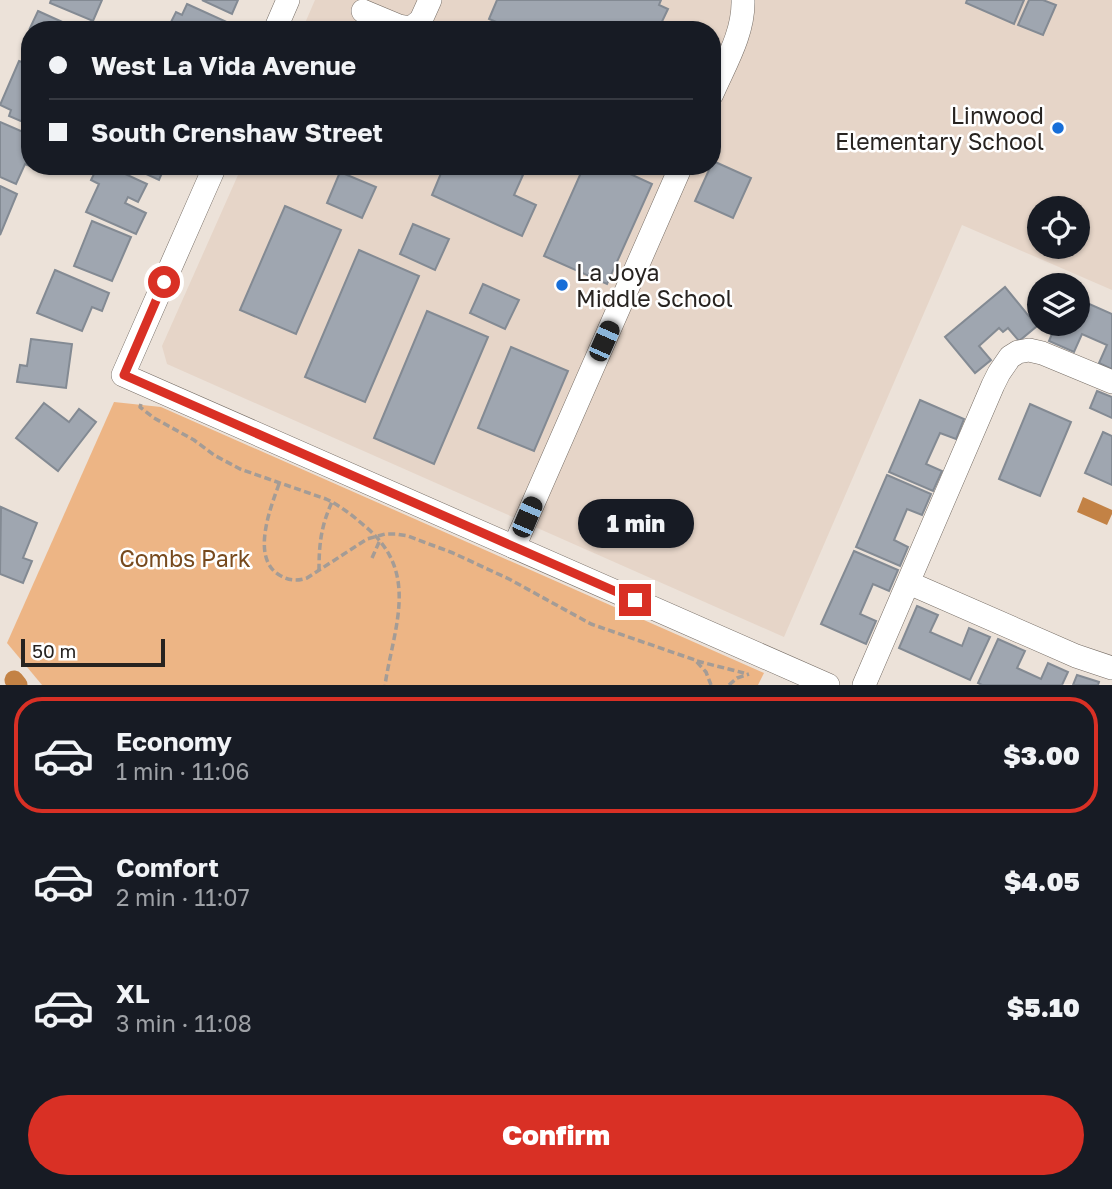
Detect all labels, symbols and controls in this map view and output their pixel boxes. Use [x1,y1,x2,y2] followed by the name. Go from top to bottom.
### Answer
[91,50,356,81] text: West La Vida Avenue
[835,101,1044,155] place label: Linwood Elementary School
[91,117,383,148] text: South Crenshaw Street
[1050,120,1066,136] marker: Linwood Elementary School
[1027,196,1090,336] map controls
[1027,196,1090,259] button: locate
[576,258,733,312] place label: La Joya Middle School
[148,266,180,298] route start
[1027,273,1090,336] button: layers
[554,277,570,293] marker: La Joya Middle School
[586,318,623,364] car
[510,494,545,540] car
[577,498,693,548] callout: 1 min
[607,509,665,537] text: 1 min
[119,544,251,572] park label: Combs Park
[619,584,651,616] route end
[21,636,164,668] scale bar
[32,639,76,662] text: 50 m
[32,724,95,787] icon: car
[116,726,232,757] text: Economy
[1003,740,1080,771] text: $3.00
[116,757,249,785] text: 1 min · 11:06
[32,850,95,913] icon: car
[116,852,219,883] text: Comfort
[1004,866,1080,897] text: $4.05
[116,883,250,911] text: 2 min · 11:07
[32,976,95,1039] icon: car
[116,978,150,1009] text: XL
[1007,992,1080,1023] text: $5.10
[116,1009,252,1037] text: 3 min · 11:08
[28,1095,1084,1175] button: Confirm

